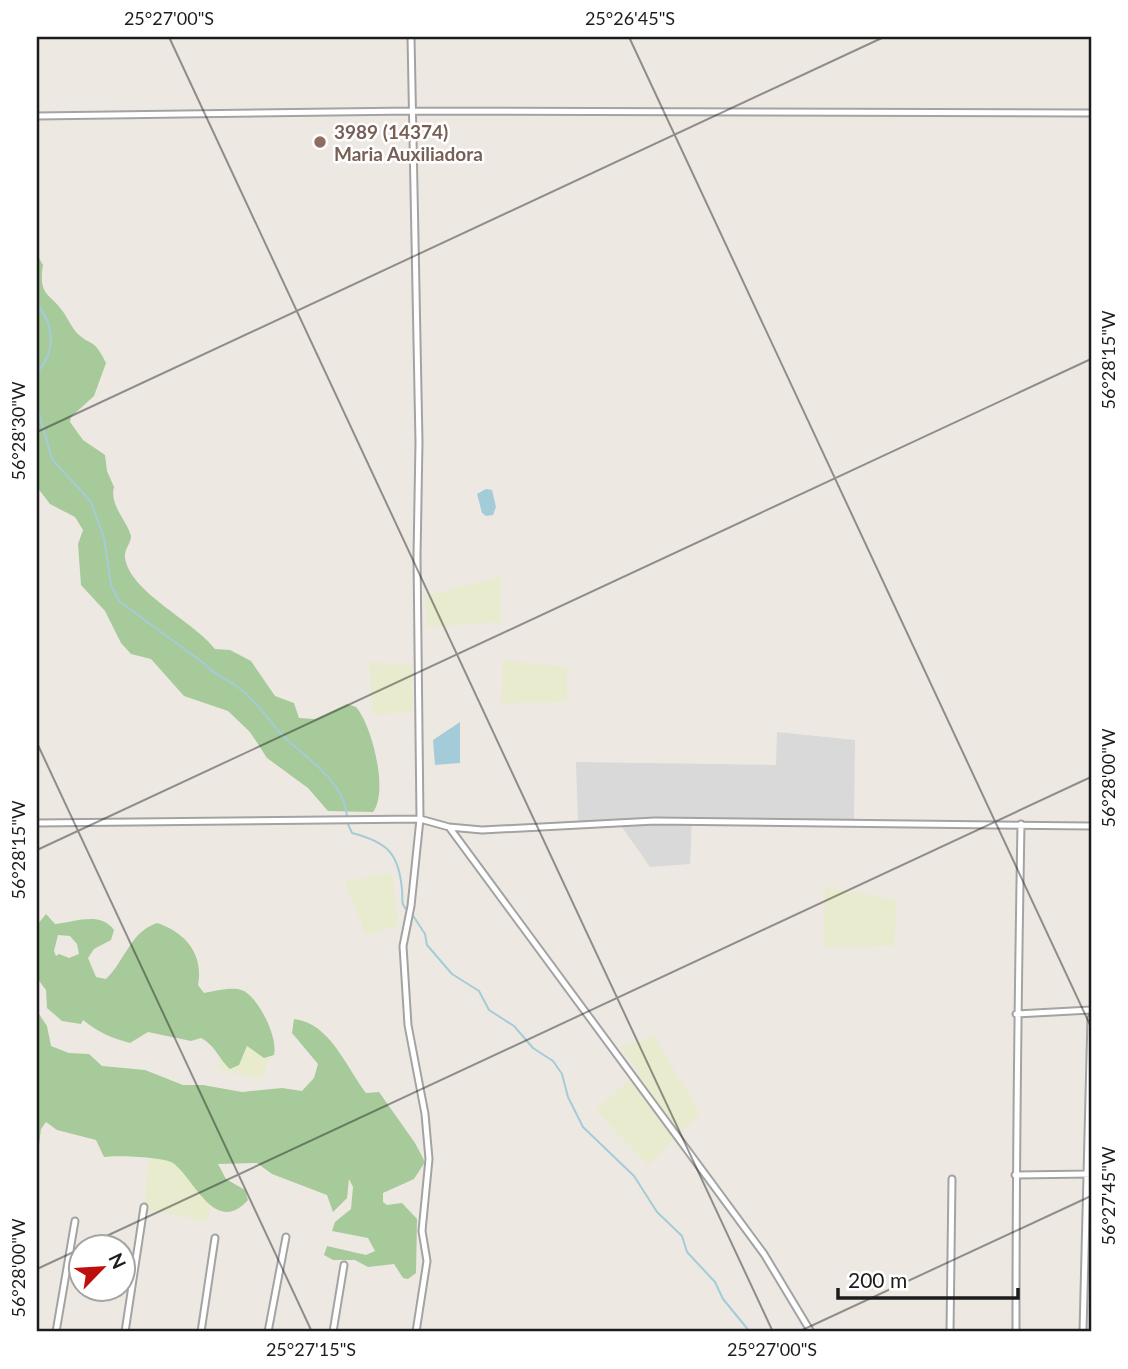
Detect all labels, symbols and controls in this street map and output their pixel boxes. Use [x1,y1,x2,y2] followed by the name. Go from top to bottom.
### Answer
[124,7,214,29] text: 25°27'00"S
[585,7,675,29] text: 25°26'45"S
[334,120,483,165] place label: 3989 (14374) Maria Auxiliadora
[312,134,328,150] marker: 3989 (14374) Maria Auxiliadora
[1097,310,1119,410] text: 56°28'15"W
[7,381,29,481] text: 56°28'30"W
[1097,728,1119,828] text: 56°28'00"W
[7,800,29,900] text: 56°28'15"W
[1097,1146,1119,1246] text: 56°27'45"W
[7,1218,29,1318] text: 56°28'00"W
[66,1232,136,1302] north arrow
[104,1249,131,1272] text: N
[838,1257,1018,1301] scale bar
[848,1267,907,1292] text: 200 m
[266,1338,356,1360] text: 25°27'15"S
[727,1338,817,1360] text: 25°27'00"S

